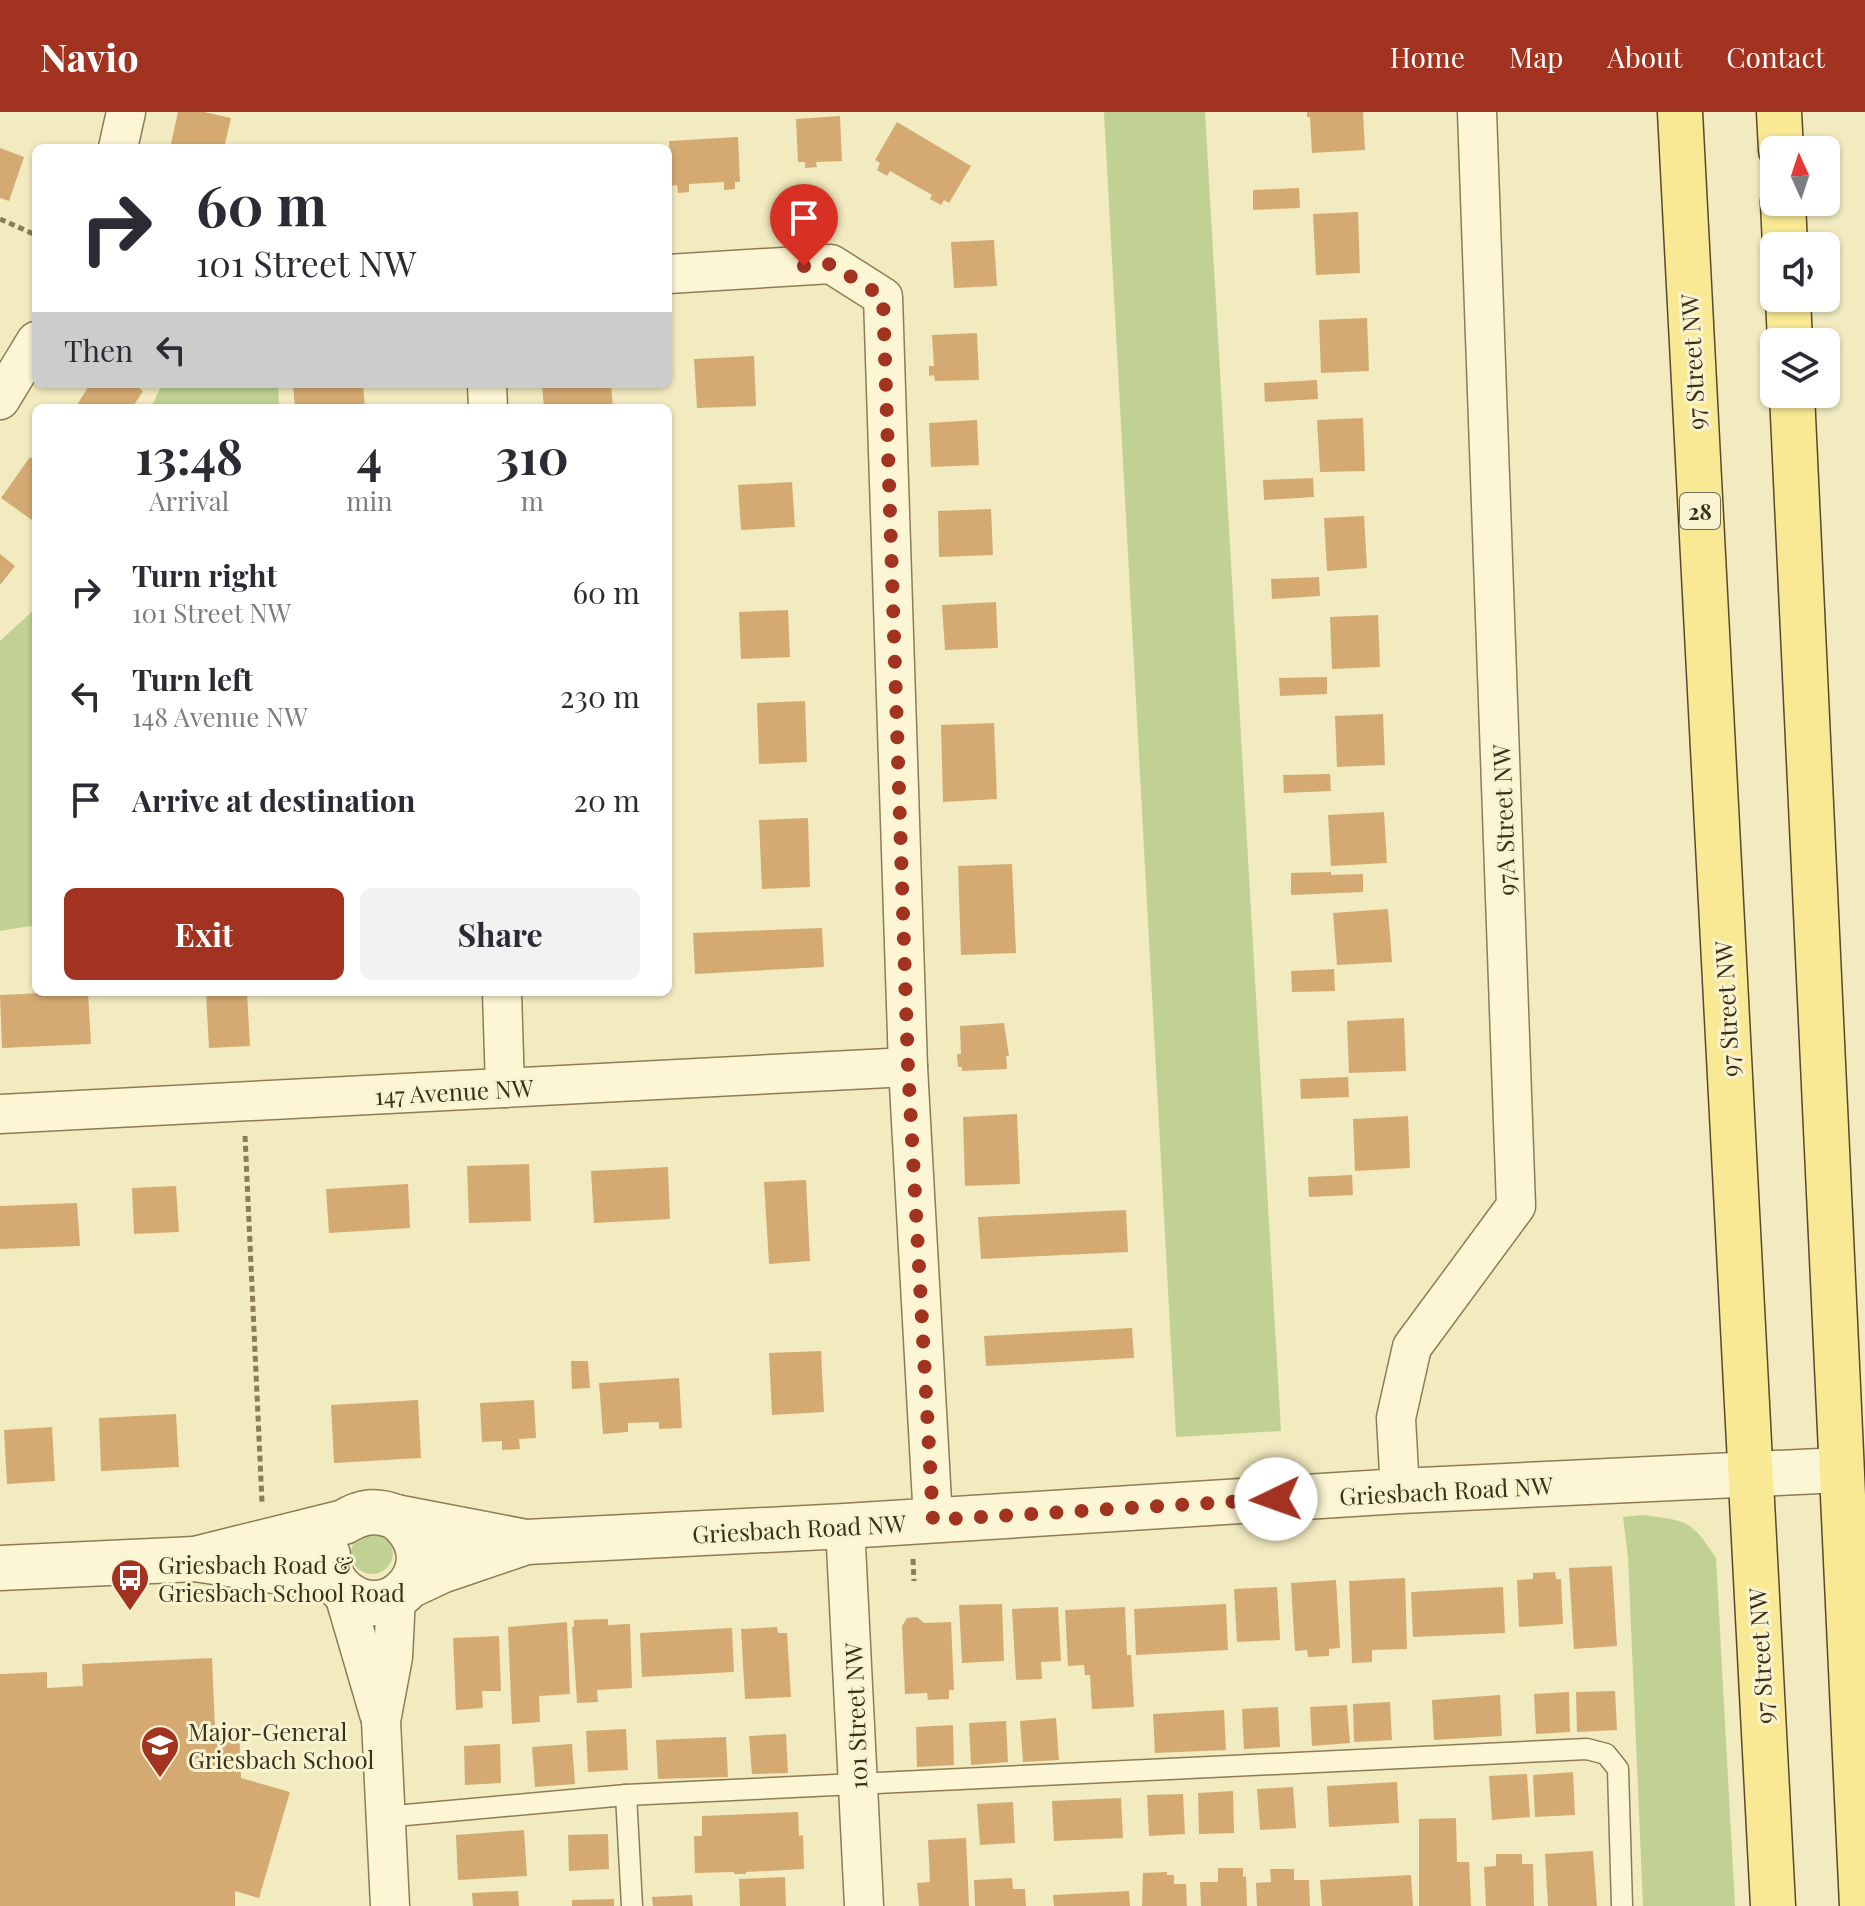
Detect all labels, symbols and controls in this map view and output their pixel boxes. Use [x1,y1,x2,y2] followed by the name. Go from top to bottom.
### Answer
[40,31,139,82] text: Navio
[1390,38,1465,75] text: Home
[1509,38,1563,75] text: Map
[1607,38,1682,75] text: About
[1726,38,1825,75] text: Contact
[1760,136,1840,216] north arrow
[1760,136,1840,408] map controls
[196,166,327,241] text: 60 m
[64,176,168,280] icon: right
[770,184,838,266] pin
[782,196,826,240] icon: arrive
[1760,232,1840,312] button: sound
[196,238,416,286] text: 101 Street NW
[1672,293,1712,431] street label: 97 Street NW
[149,328,193,372] icon: left
[1760,328,1840,408] button: layers
[64,330,133,370] text: Then
[135,423,243,487] text: 13:48
[357,423,382,487] text: 4
[496,423,569,487] text: 310
[149,483,229,518] text: Arrival
[346,483,393,518] text: min
[521,483,544,518] text: m
[1680,493,1720,529] road number: 28
[132,555,277,595] text: Turn right
[64,570,108,614] icon: right
[572,572,640,612] text: 60 m
[132,595,291,630] text: 101 Street NW
[132,659,253,699] text: Turn left
[64,674,108,718] icon: left
[560,676,640,716] text: 230 m
[132,699,308,734] text: 148 Avenue NW
[1484,743,1522,896] street label: 97A Street NW
[64,778,108,822] icon: arrive
[132,780,415,820] text: Arrive at destination
[574,780,640,820] text: 20 m
[64,888,344,980] button: Exit
[360,888,640,980] button: Share
[1706,940,1746,1078] street label: 97 Street NW
[374,1071,534,1111] street label: 147 Avenue NW
[1234,1457,1318,1541] position arrow
[1338,1468,1554,1512] street label: Griesbach Road NW
[691,1506,907,1550] street label: Griesbach Road NW
[158,1548,405,1608] place label: Griesbach Road & Griesbach School Road
[109,1557,151,1612] bus stop icon: Griesbach Road & Griesbach School Road
[1740,1587,1780,1725] street label: 97 Street NW
[836,1642,874,1790] street label: 101 Street NW
[188,1715,374,1775] place label: Major-General Griesbach School
[139,1724,181,1779] school or university icon: Major-General Griesbach School

